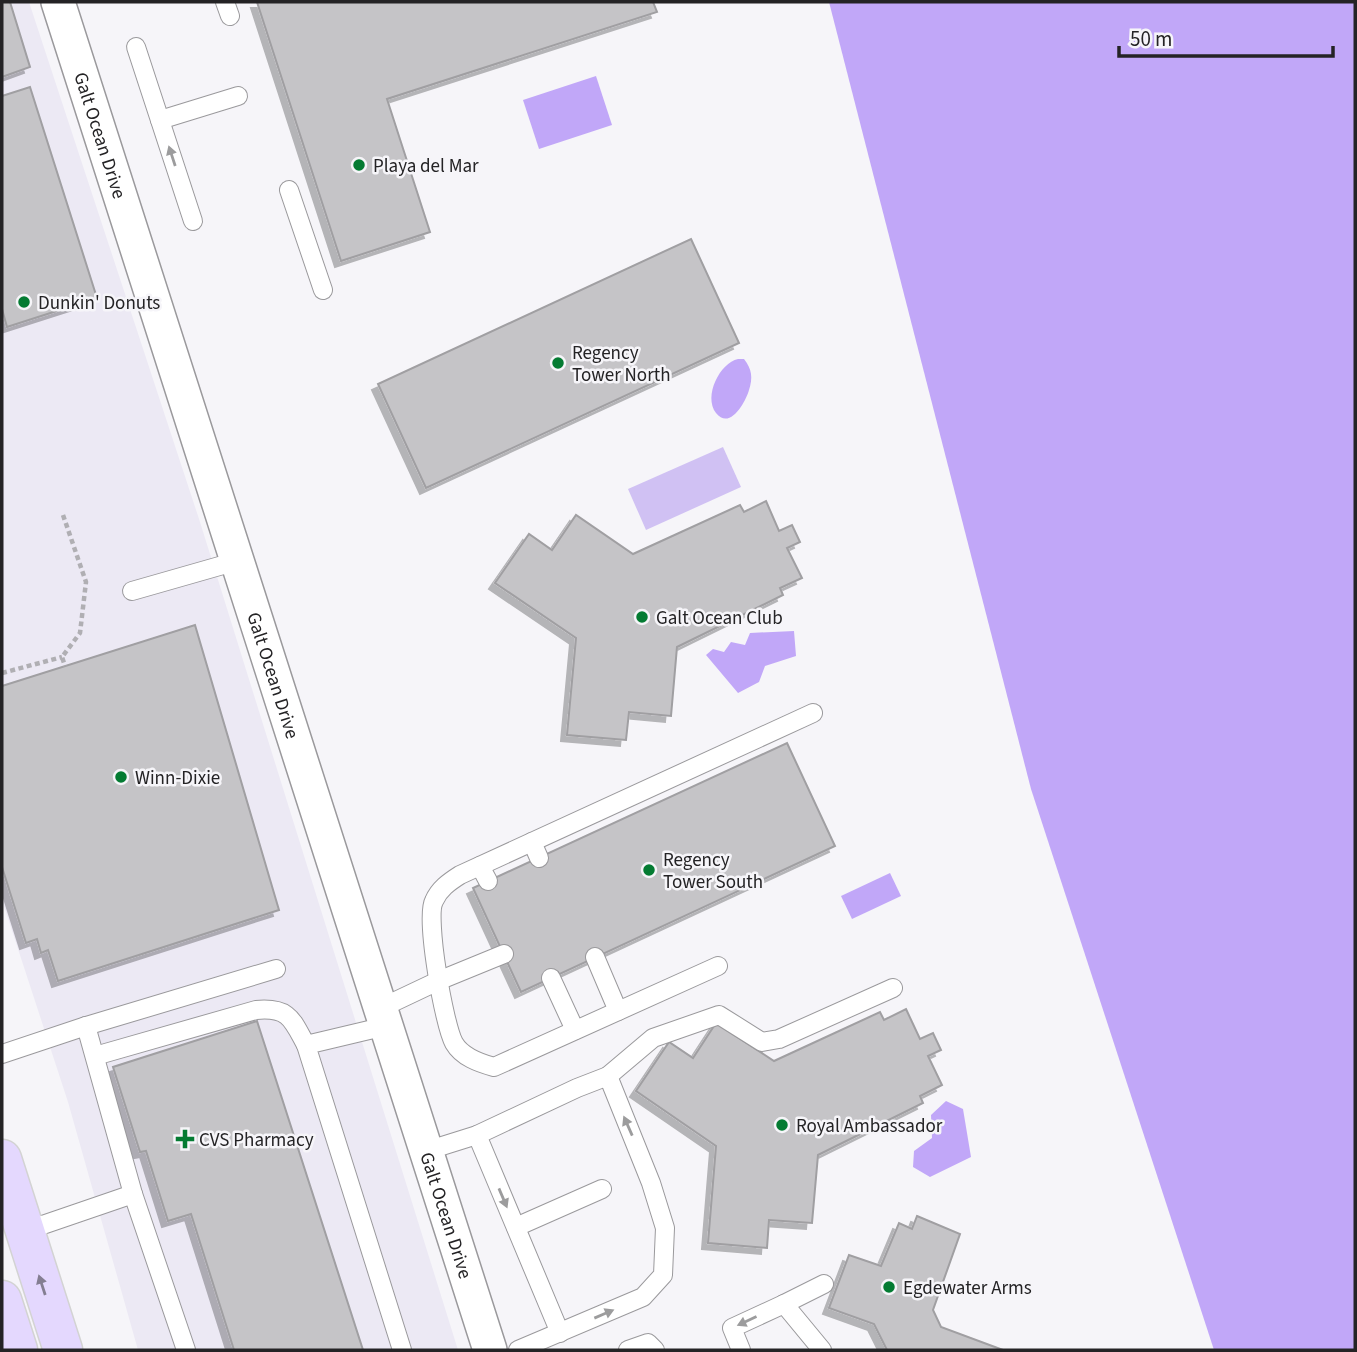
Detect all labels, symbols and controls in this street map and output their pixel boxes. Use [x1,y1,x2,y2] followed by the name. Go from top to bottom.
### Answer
[1119,14,1332,58] scale bar
[1130,24,1172,54] text: 50 m
[66,69,132,203] street label: Galt Ocean Drive
[167,146,177,167] one-way arrow
[373,153,479,180] place label: Playa del Mar
[351,157,367,173] marker: Playa del Mar
[38,290,160,317] place label: Dunkin' Donuts
[16,294,32,310] marker: Dunkin' Donuts
[572,340,671,389] place label: Regency Tower North
[550,355,566,371] marker: Regency Tower North
[656,605,783,632] place label: Galt Ocean Club
[239,609,305,742] street label: Galt Ocean Drive
[634,609,650,625] marker: Galt Ocean Club
[135,765,220,792] place label: Winn-Dixie
[113,769,129,785] marker: Winn-Dixie
[663,847,763,896] place label: Regency Tower South
[641,862,657,878] marker: Regency Tower South
[796,1113,943,1140] place label: Royal Ambassador
[622,1116,633,1137] one-way arrow
[774,1117,790,1133] marker: Royal Ambassador
[199,1127,314,1154] place label: CVS Pharmacy
[177,1131,193,1147] marker: CVS Pharmacy
[412,1149,478,1282] street label: Galt Ocean Drive
[498,1188,509,1209] one-way arrow
[36,1275,47,1296] one-way arrow
[903,1275,1032,1302] place label: Egdewater Arms
[881,1279,897,1295] marker: Egdewater Arms
[594,1308,614,1320] one-way arrow
[737,1315,757,1327] one-way arrow

